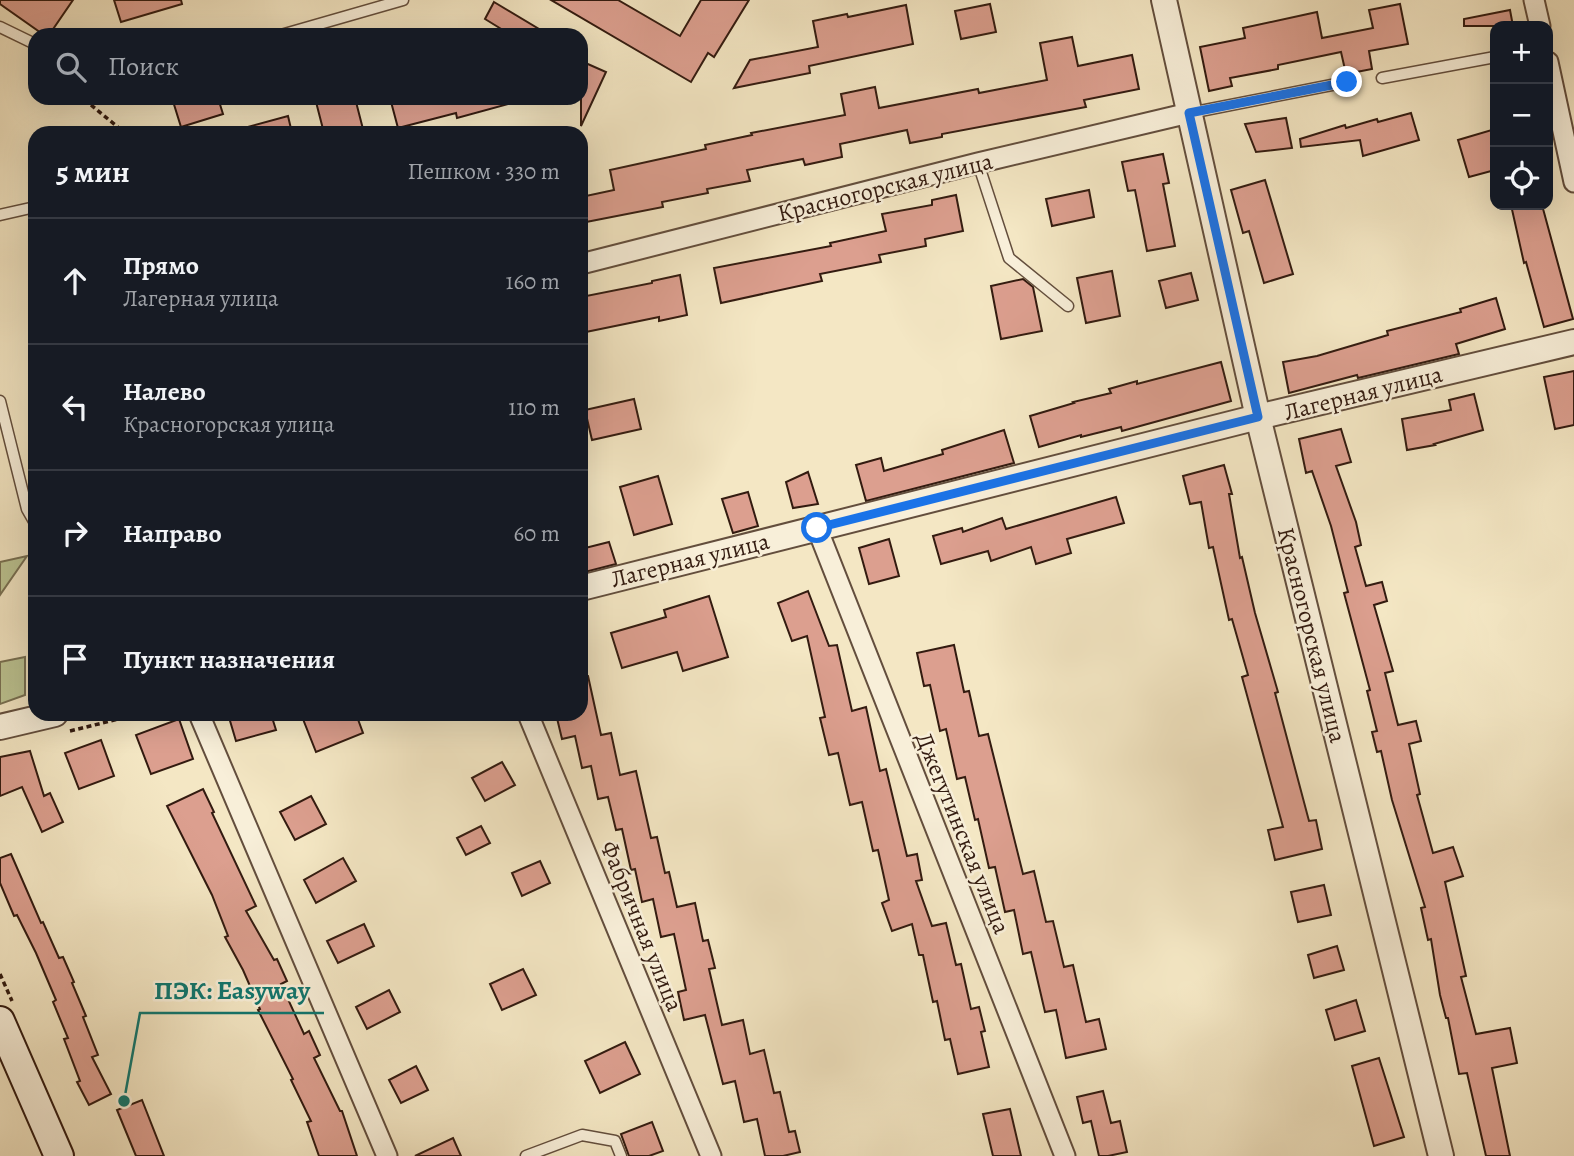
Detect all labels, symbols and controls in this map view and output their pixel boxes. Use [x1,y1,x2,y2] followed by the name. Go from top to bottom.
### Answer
[1490,21,1553,210] map controls
[1490,21,1553,84] button: +
[28,28,588,105] search box
[52,48,90,86] icon: search
[108,49,179,84] text: Поиск
[1331,66,1362,97] route end
[1490,84,1553,147] button: −
[774,145,996,229] street label: Красногорская улица
[1490,147,1553,210] button: locate
[56,152,130,192] text: 5 мин
[408,156,560,187] text: Пешком · 330 m
[123,248,199,283] text: Прямо
[56,262,94,300] icon: ahead
[506,266,560,297] text: 160 m
[123,283,279,314] text: Лагерная улица
[1280,358,1446,428] street label: Лагерная улица
[123,374,206,409] text: Налево
[56,388,94,426] icon: left
[508,392,560,423] text: 110 m
[123,409,335,440] text: Красногорская улица
[801,512,832,543] route start
[56,514,94,552] icon: right
[123,516,222,551] text: Направо
[513,518,560,549] text: 60 m
[1270,524,1354,746] street label: Красногорская улица
[607,525,773,595] street label: Лагерная улица
[56,640,94,678] icon: arrive
[123,642,335,677] text: Пункт назначения
[908,728,1018,938] street label: Джегутинская улица
[593,836,691,1016] street label: Фабричная улица
[140,966,324,1013] callout: ПЭК: Easyway
[154,973,311,1008] text: ПЭК: Easyway

